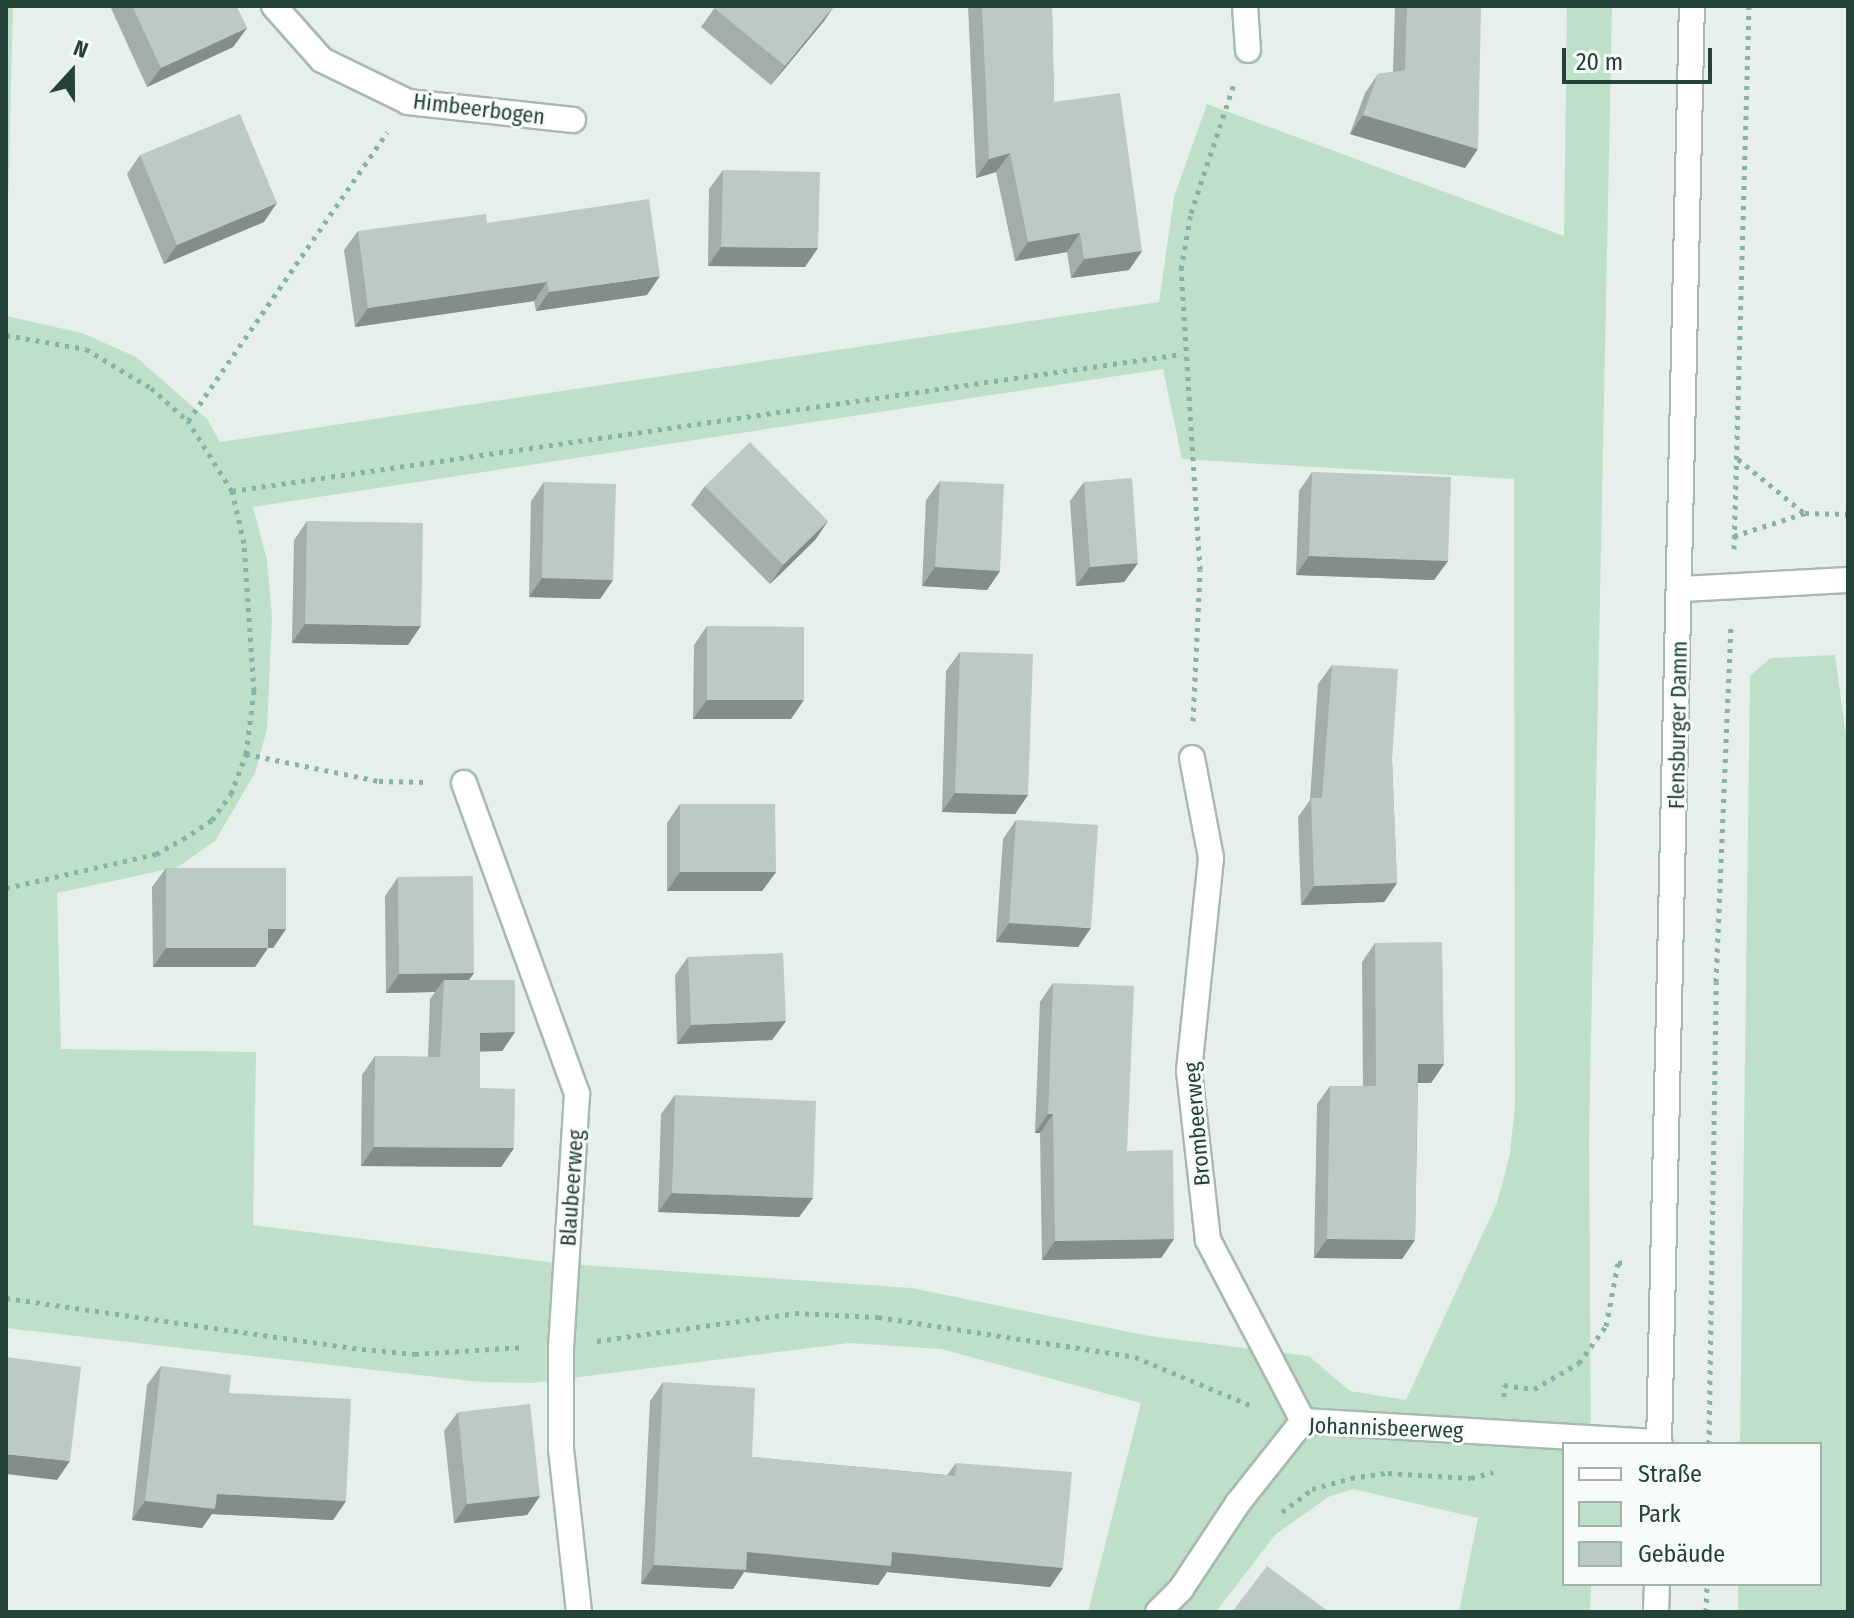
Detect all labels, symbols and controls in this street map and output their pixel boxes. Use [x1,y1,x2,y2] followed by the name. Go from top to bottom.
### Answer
[32,32,112,112] north arrow
[1566,32,1716,82] scale bar
[70,34,92,64] text: N
[1576,48,1623,76] text: 20 m
[412,88,546,130] street label: Himbeerbogen
[1663,641,1693,809] street label: Flensburger Damm
[1178,1061,1216,1187] street label: Brombeerweg
[555,1129,589,1247] street label: Blaubeerweg
[1308,1412,1464,1444] street label: Johannisbeerweg
[1562,1442,1822,1586] legend
[1638,1460,1702,1488] text: Straße
[1638,1500,1681,1528] text: Park
[1638,1540,1725,1568] text: Gebäude

